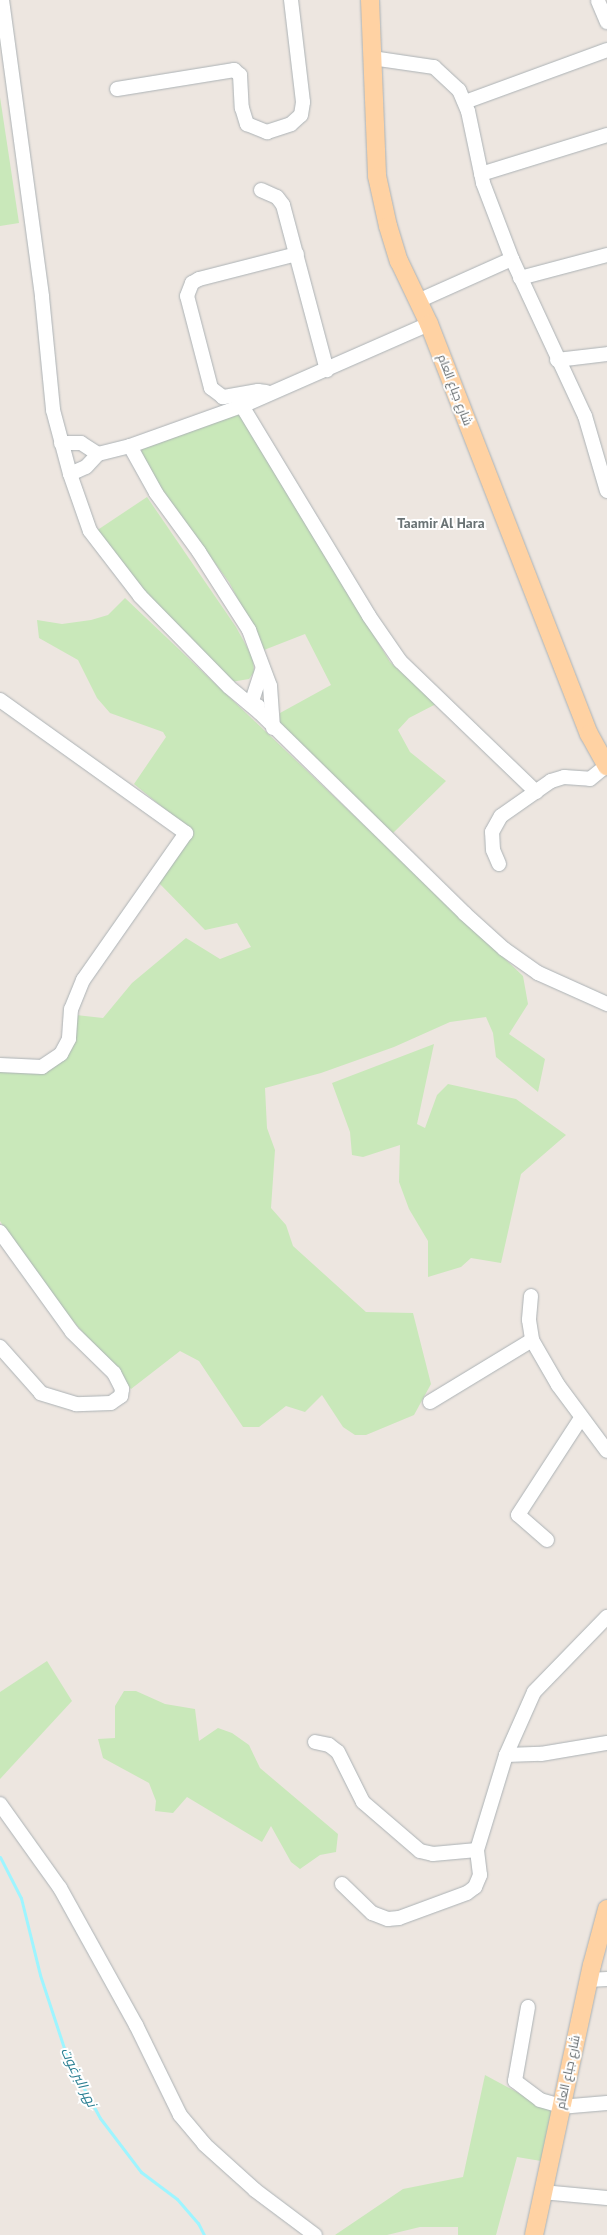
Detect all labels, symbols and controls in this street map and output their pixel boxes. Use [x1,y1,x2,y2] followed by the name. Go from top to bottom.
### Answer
[435,352,475,428] street label: شارع جباع العام
[397,515,485,531] district label: Taamir Al Hara
[553,2034,583,2110] street label: شارع جباع العام
[57,2044,101,2110] water label: نهر البرغوت

